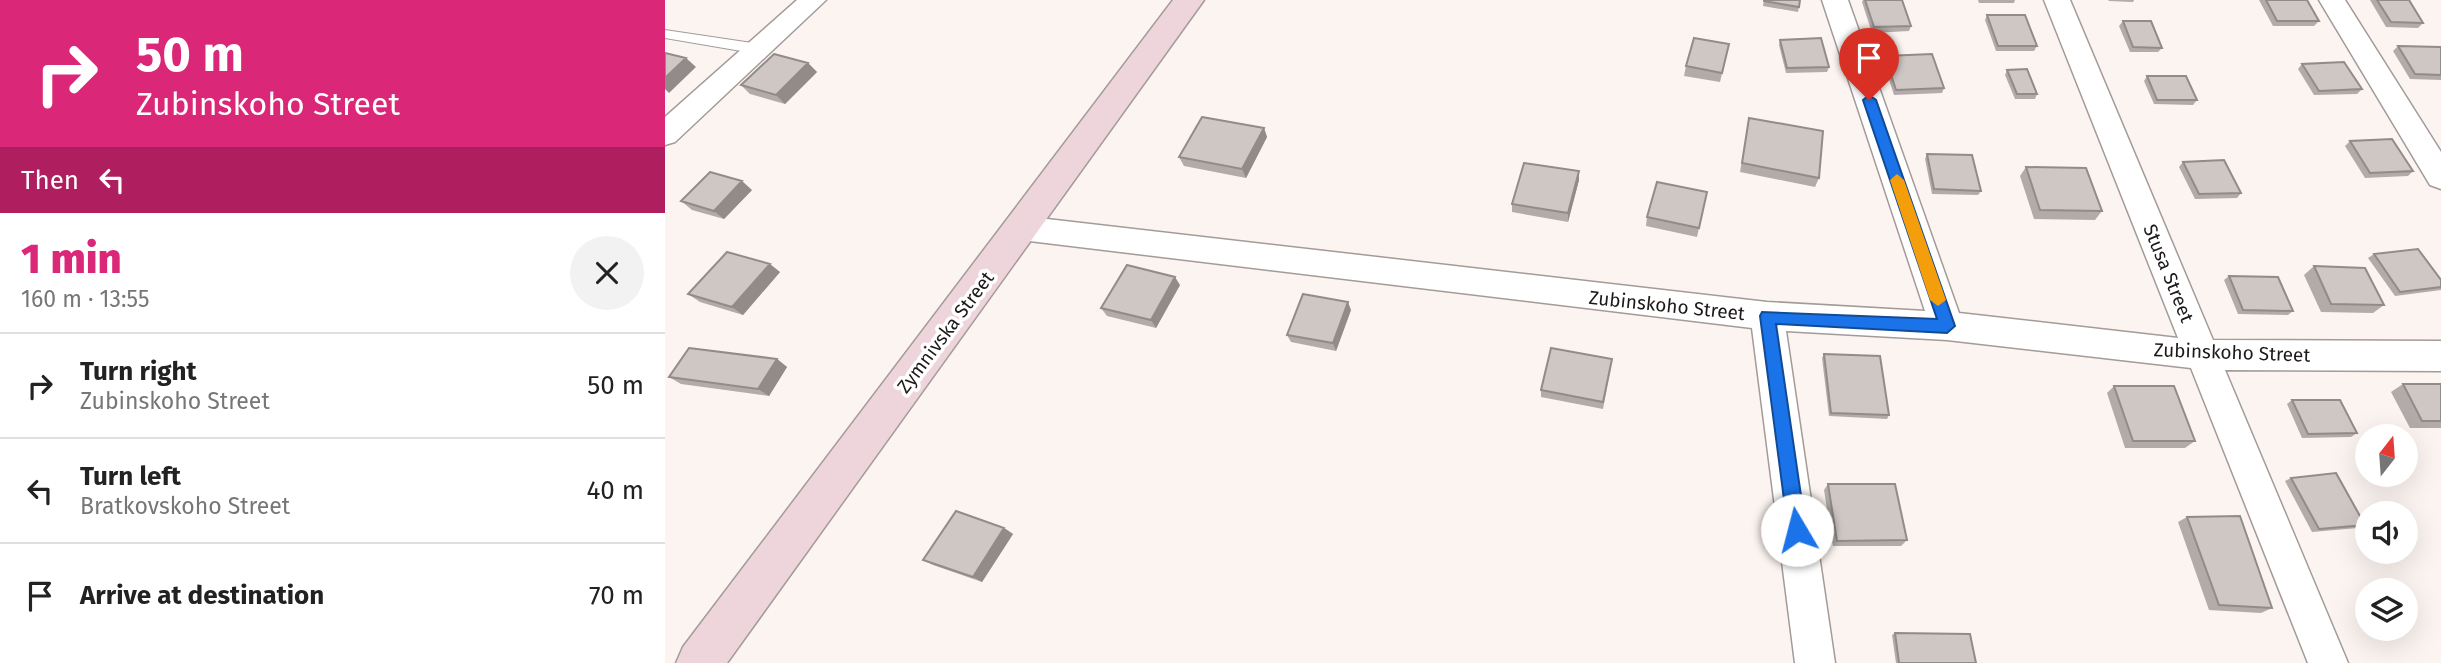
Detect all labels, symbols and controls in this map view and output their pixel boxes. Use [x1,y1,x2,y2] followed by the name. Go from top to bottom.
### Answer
[136,25,244,84] text: 50 m
[21,28,112,119] icon: right
[1839,28,1899,100] pin
[1850,39,1888,77] icon: arrive
[136,85,400,123] text: Zubinskoho Street
[93,161,131,199] icon: left
[21,165,79,196] text: Then
[2138,221,2199,326] street label: Stusa Street
[21,234,122,284] text: 1 min
[570,236,644,310] button: close
[892,267,999,398] street label: Zymnivska Street
[21,285,150,313] text: 160 m · 13:55
[1588,286,1746,325] street label: Zubinskoho Street
[2153,338,2311,367] street label: Zubinskoho Street
[80,356,197,387] text: Turn right
[21,367,59,405] icon: right
[587,370,644,401] text: 50 m
[80,387,270,415] text: Zubinskoho Street
[2355,424,2419,486] north arrow
[2355,424,2418,641] map controls
[80,461,181,492] text: Turn left
[21,472,59,510] icon: left
[586,475,644,506] text: 40 m
[80,492,290,520] text: Bratkovskoho Street
[1760,493,1834,567] position arrow
[2355,501,2418,564] button: sound
[21,577,59,615] icon: arrive
[2355,578,2418,641] button: layers
[80,580,324,611] text: Arrive at destination
[589,580,644,611] text: 70 m

